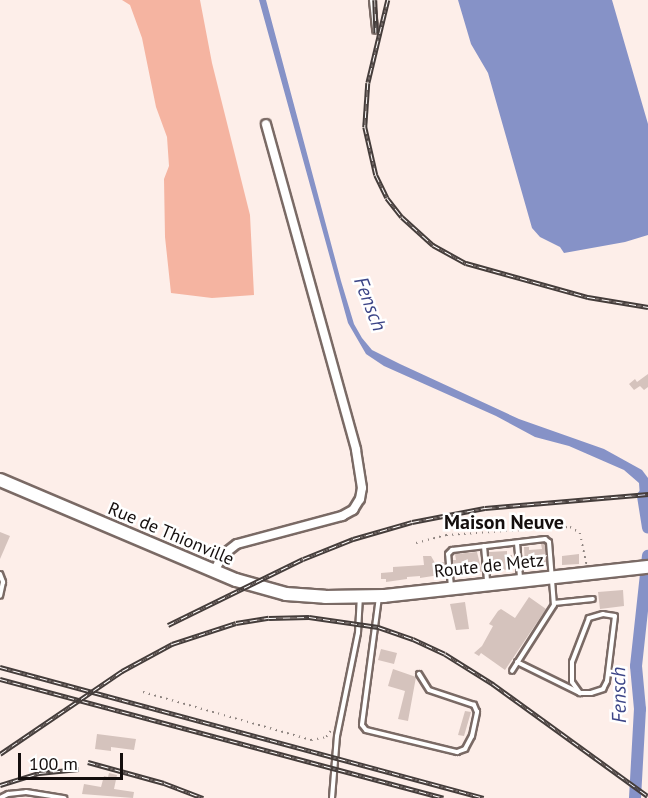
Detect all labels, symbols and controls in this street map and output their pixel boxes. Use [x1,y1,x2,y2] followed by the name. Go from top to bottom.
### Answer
[349,273,391,335] water label: Fensch
[105,498,237,570] street label: Rue de Thionville
[444,510,564,534] district label: Maison Neuve
[433,549,545,583] street label: Route de Metz
[607,667,631,723] water label: Fensch
[21,741,126,779] scale bar
[29,752,78,775] text: 100 m

